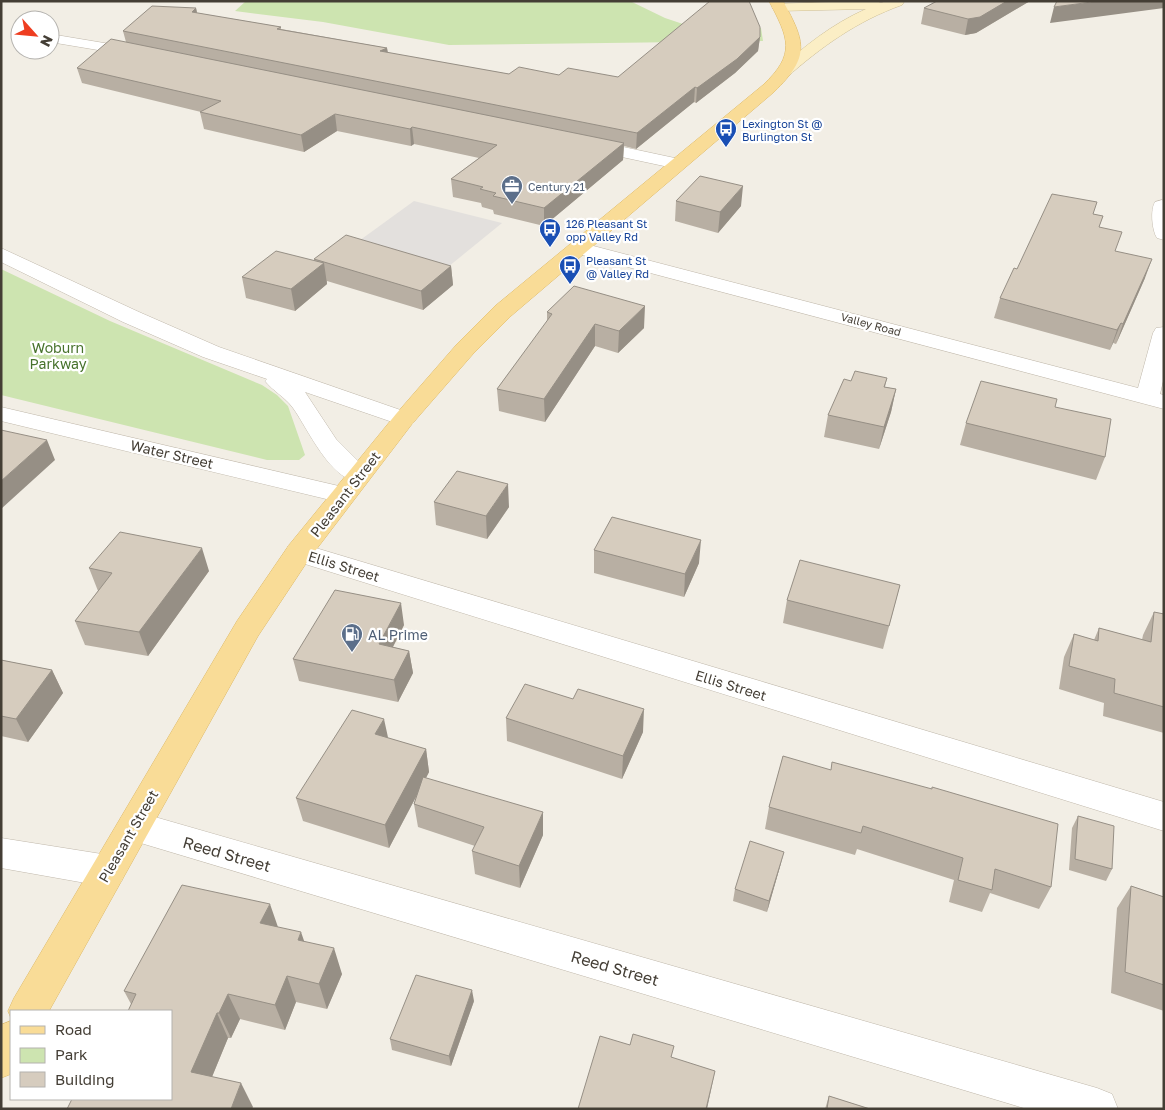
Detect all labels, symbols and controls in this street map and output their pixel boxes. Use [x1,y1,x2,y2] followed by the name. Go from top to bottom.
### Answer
[10,10,60,60] north arrow
[37,33,57,50] text: N
[714,117,738,148] bus stop icon: Lexington St @ Burlington St
[742,117,823,143] place label: Lexington St @ Burlington St
[500,174,524,205] office icon: Century 21
[528,180,585,193] place label: Century 21
[538,217,562,248] bus stop icon: 126 Pleasant St opp Valley Rd
[566,217,647,243] place label: 126 Pleasant St opp Valley Rd
[558,254,582,285] bus stop icon: Pleasant St @ Valley Rd
[586,254,649,280] place label: Pleasant St @ Valley Rd
[839,310,903,338] street label: Valley Road
[30,339,87,372] park label: Woburn Parkway
[129,436,215,472] street label: Water Street
[306,448,384,540] street label: Pleasant Street
[306,547,382,585] street label: Ellis Street
[340,622,364,653] fuel station icon: AL Prime
[368,626,428,643] place label: AL Prime
[693,666,769,704] street label: Ellis Street
[95,787,161,885] street label: Pleasant Street
[181,832,273,876] street label: Reed Street
[569,946,661,990] street label: Reed Street
[10,1010,172,1100] legend
[55,1020,92,1038] text: Road
[55,1045,88,1063] text: Park
[55,1070,115,1088] text: Building

